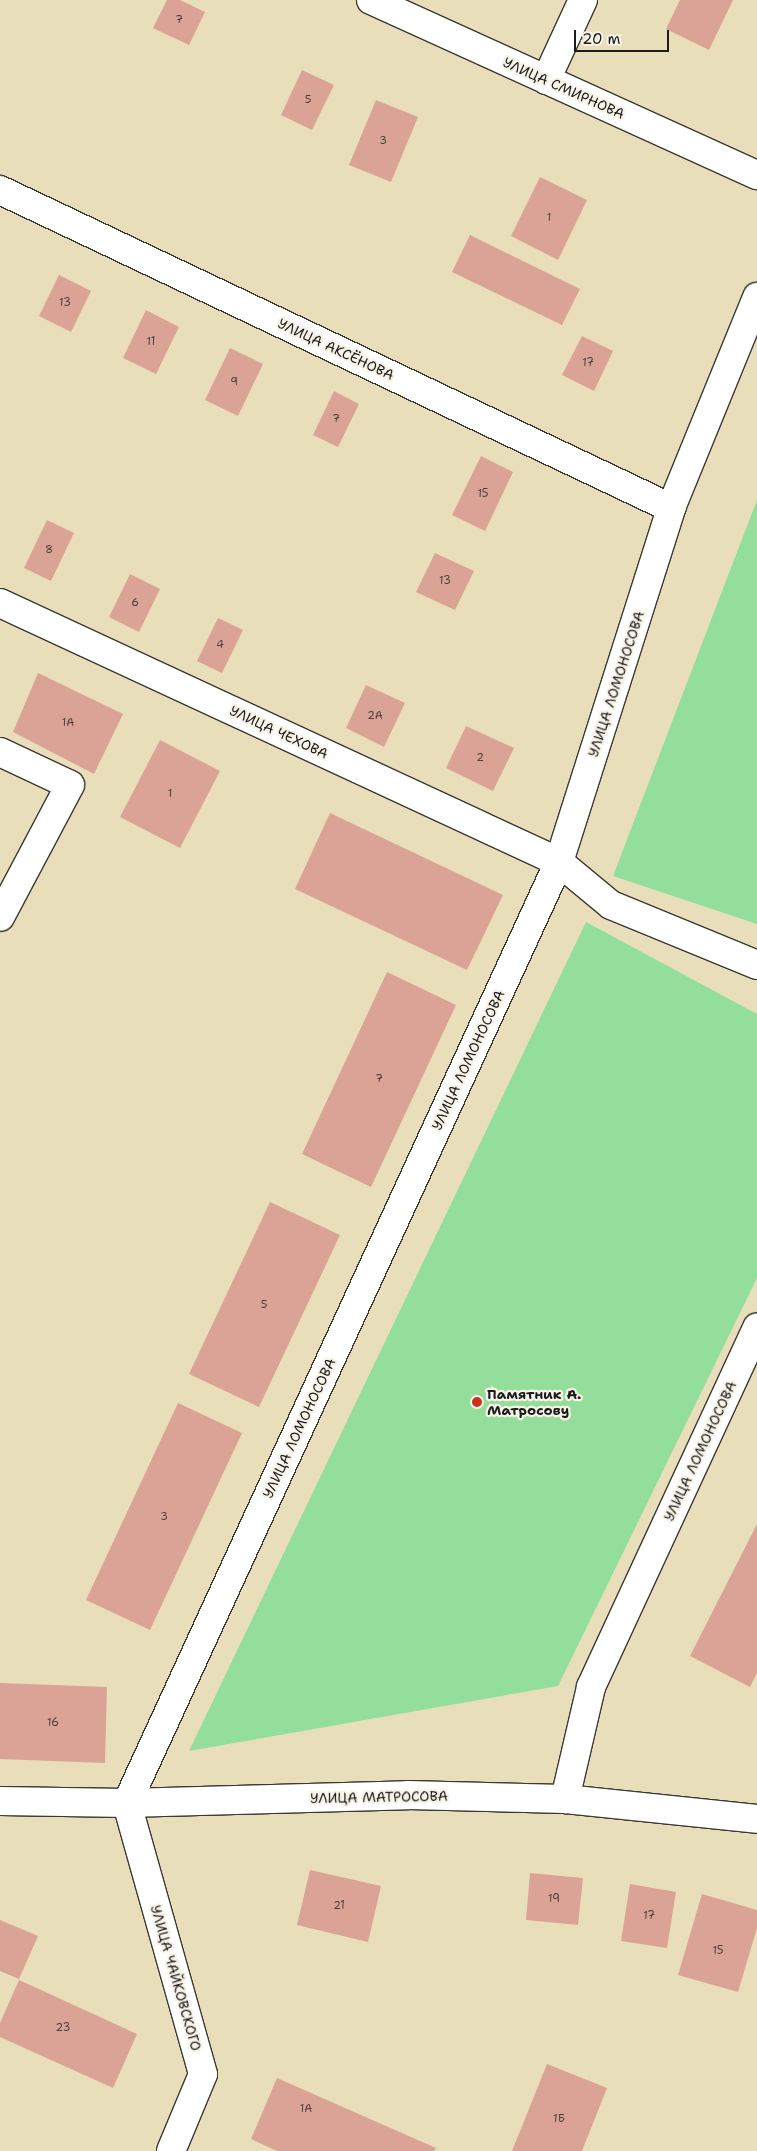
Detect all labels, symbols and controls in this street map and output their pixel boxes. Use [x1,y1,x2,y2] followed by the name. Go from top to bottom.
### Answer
[175,13,183,27] house number: 7
[577,20,672,52] scale bar
[582,29,621,49] text: 20 m
[501,54,627,122] street label: УЛИЦА СМИРНОВА
[305,93,311,107] house number: 5
[379,134,387,148] house number: 3
[547,211,551,225] house number: 1
[59,296,71,310] house number: 13
[275,315,397,383] street label: УЛИЦА АКСЁНОВА
[147,335,155,349] house number: 11
[582,356,594,370] house number: 17
[230,375,238,389] house number: 9
[332,412,340,426] house number: 7
[477,487,489,501] house number: 15
[45,543,53,557] house number: 8
[439,574,451,588] house number: 13
[131,596,139,610] house number: 6
[584,609,648,759] street label: УЛИЦА ЛОМОНОСОВА
[216,638,224,652] house number: 4
[227,702,331,762] street label: УЛИЦА ЧЕХОВА
[367,709,383,723] house number: 2А
[62,716,74,730] house number: 1А
[476,751,484,765] house number: 2
[168,787,172,801] house number: 1
[428,987,508,1133] street label: УЛИЦА ЛОМОНОСОВА
[375,1072,383,1086] house number: 7
[261,1298,267,1312] house number: 5
[259,1355,339,1501] street label: УЛИЦА ЛОМОНОСОВА
[660,1378,740,1524] street label: УЛИЦА ЛОМОНОСОВА
[487,1386,581,1418] place label: Памятник А. Матросову
[471,1396,483,1408] marker: Памятник А. Матросову
[160,1510,168,1524] house number: 3
[47,1716,59,1730] house number: 16
[310,1787,448,1807] street label: УЛИЦА МАТРОСОВА
[548,1892,560,1906] house number: 19
[333,1899,345,1913] house number: 21
[147,1903,205,2053] street label: УЛИЦА ЧАЙКОВСКОГО
[643,1909,655,1923] house number: 17
[712,1944,724,1958] house number: 15
[56,2021,70,2035] house number: 23
[300,2102,312,2116] house number: 1А
[553,2112,565,2126] house number: 1Б

